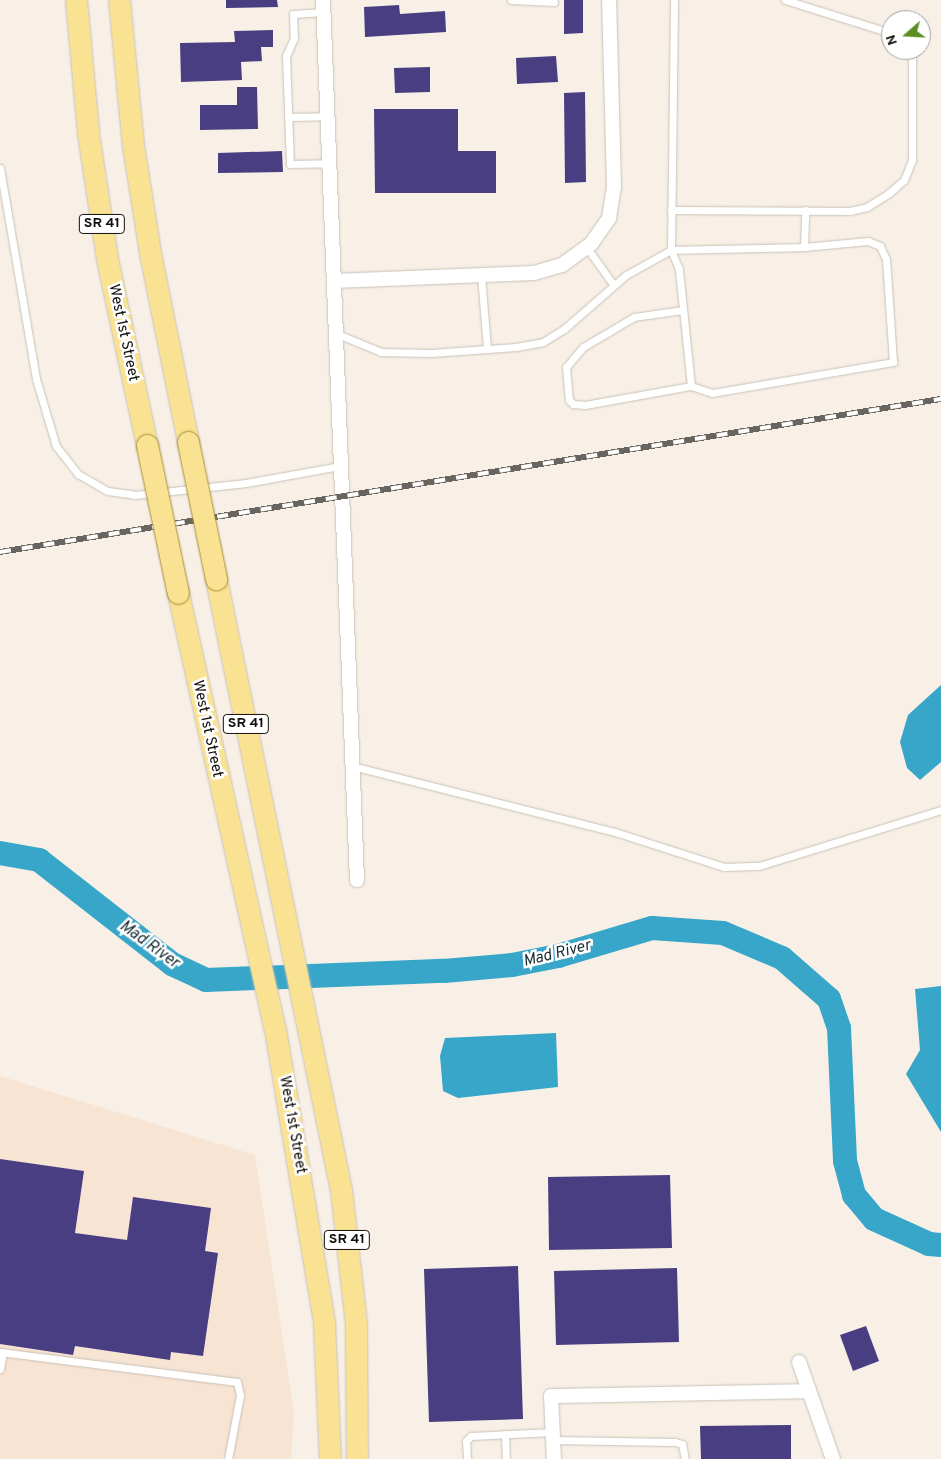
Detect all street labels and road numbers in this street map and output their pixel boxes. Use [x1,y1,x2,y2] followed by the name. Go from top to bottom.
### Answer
[78,212,126,235] road number: SR 41
[104,283,142,383] street label: West 1st Street
[188,679,226,779] street label: West 1st Street
[222,712,270,736] road number: SR 41
[275,1075,309,1175] street label: West 1st Street
[323,1228,371,1252] road number: SR 41

